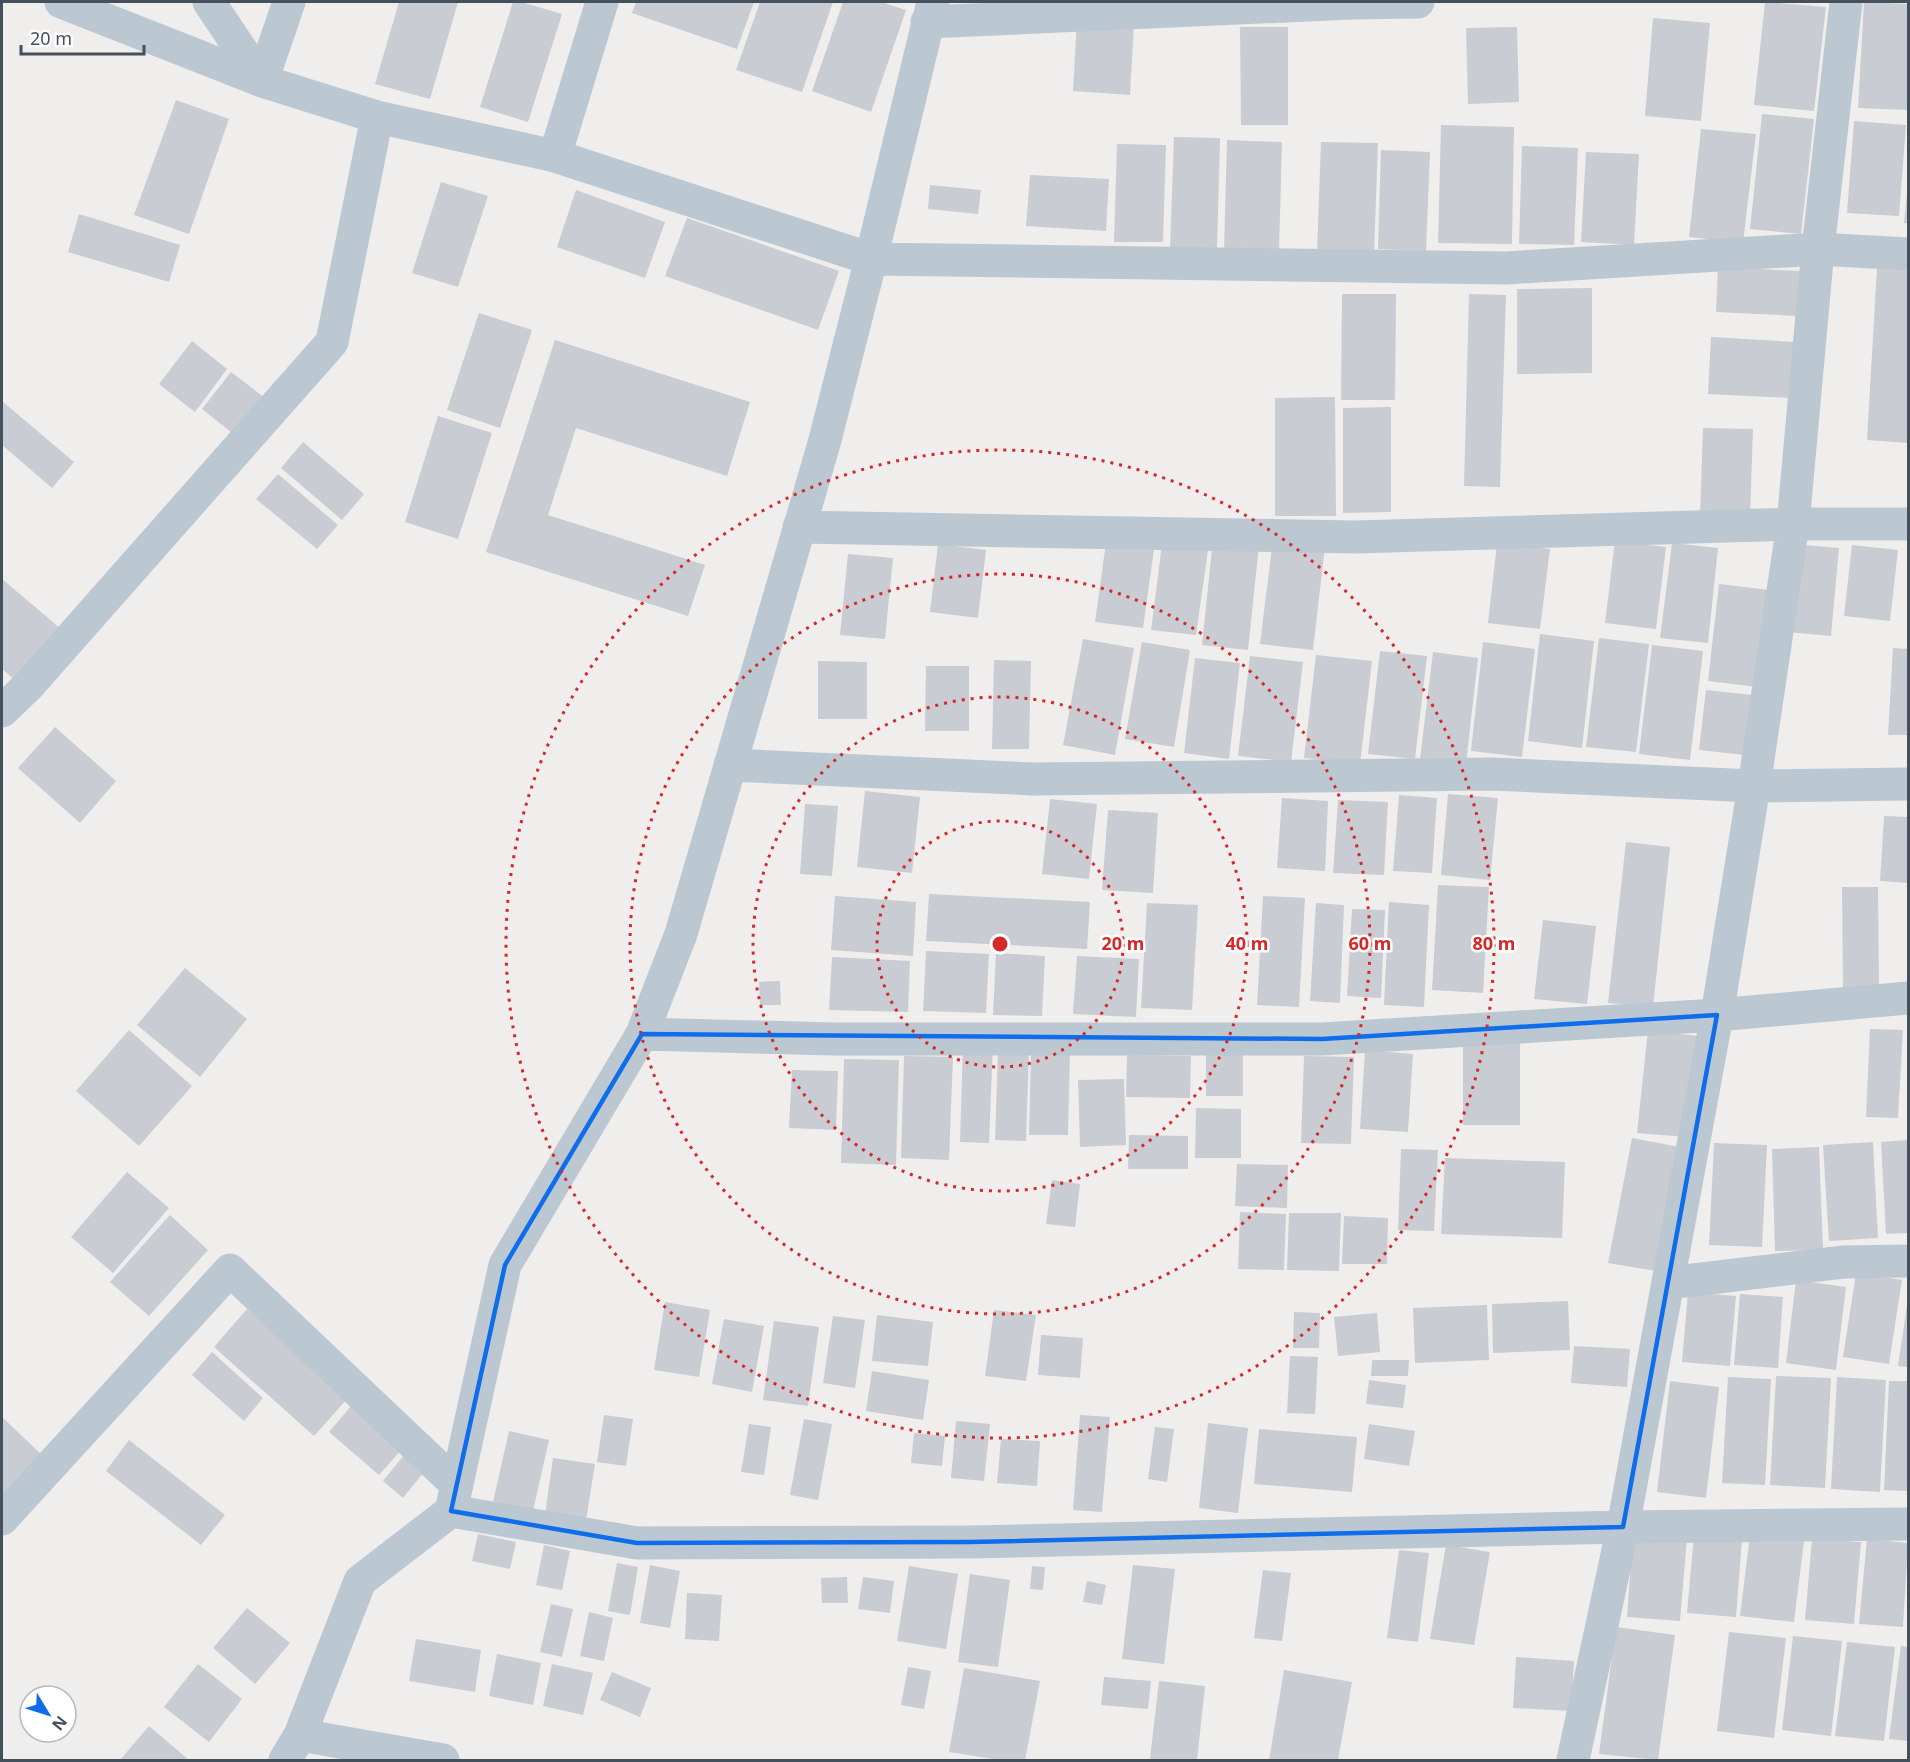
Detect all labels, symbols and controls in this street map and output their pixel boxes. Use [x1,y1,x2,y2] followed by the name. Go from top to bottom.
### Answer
[21,18,144,56] scale bar
[30,26,72,50] text: 20 m
[1102,931,1144,955] text: 20 m
[1226,931,1268,955] text: 40 m
[1349,931,1391,955] text: 60 m
[1473,931,1515,955] text: 80 m
[990,934,1010,954] centre of rings
[18,1684,78,1744] north arrow
[47,1711,72,1735] text: N

